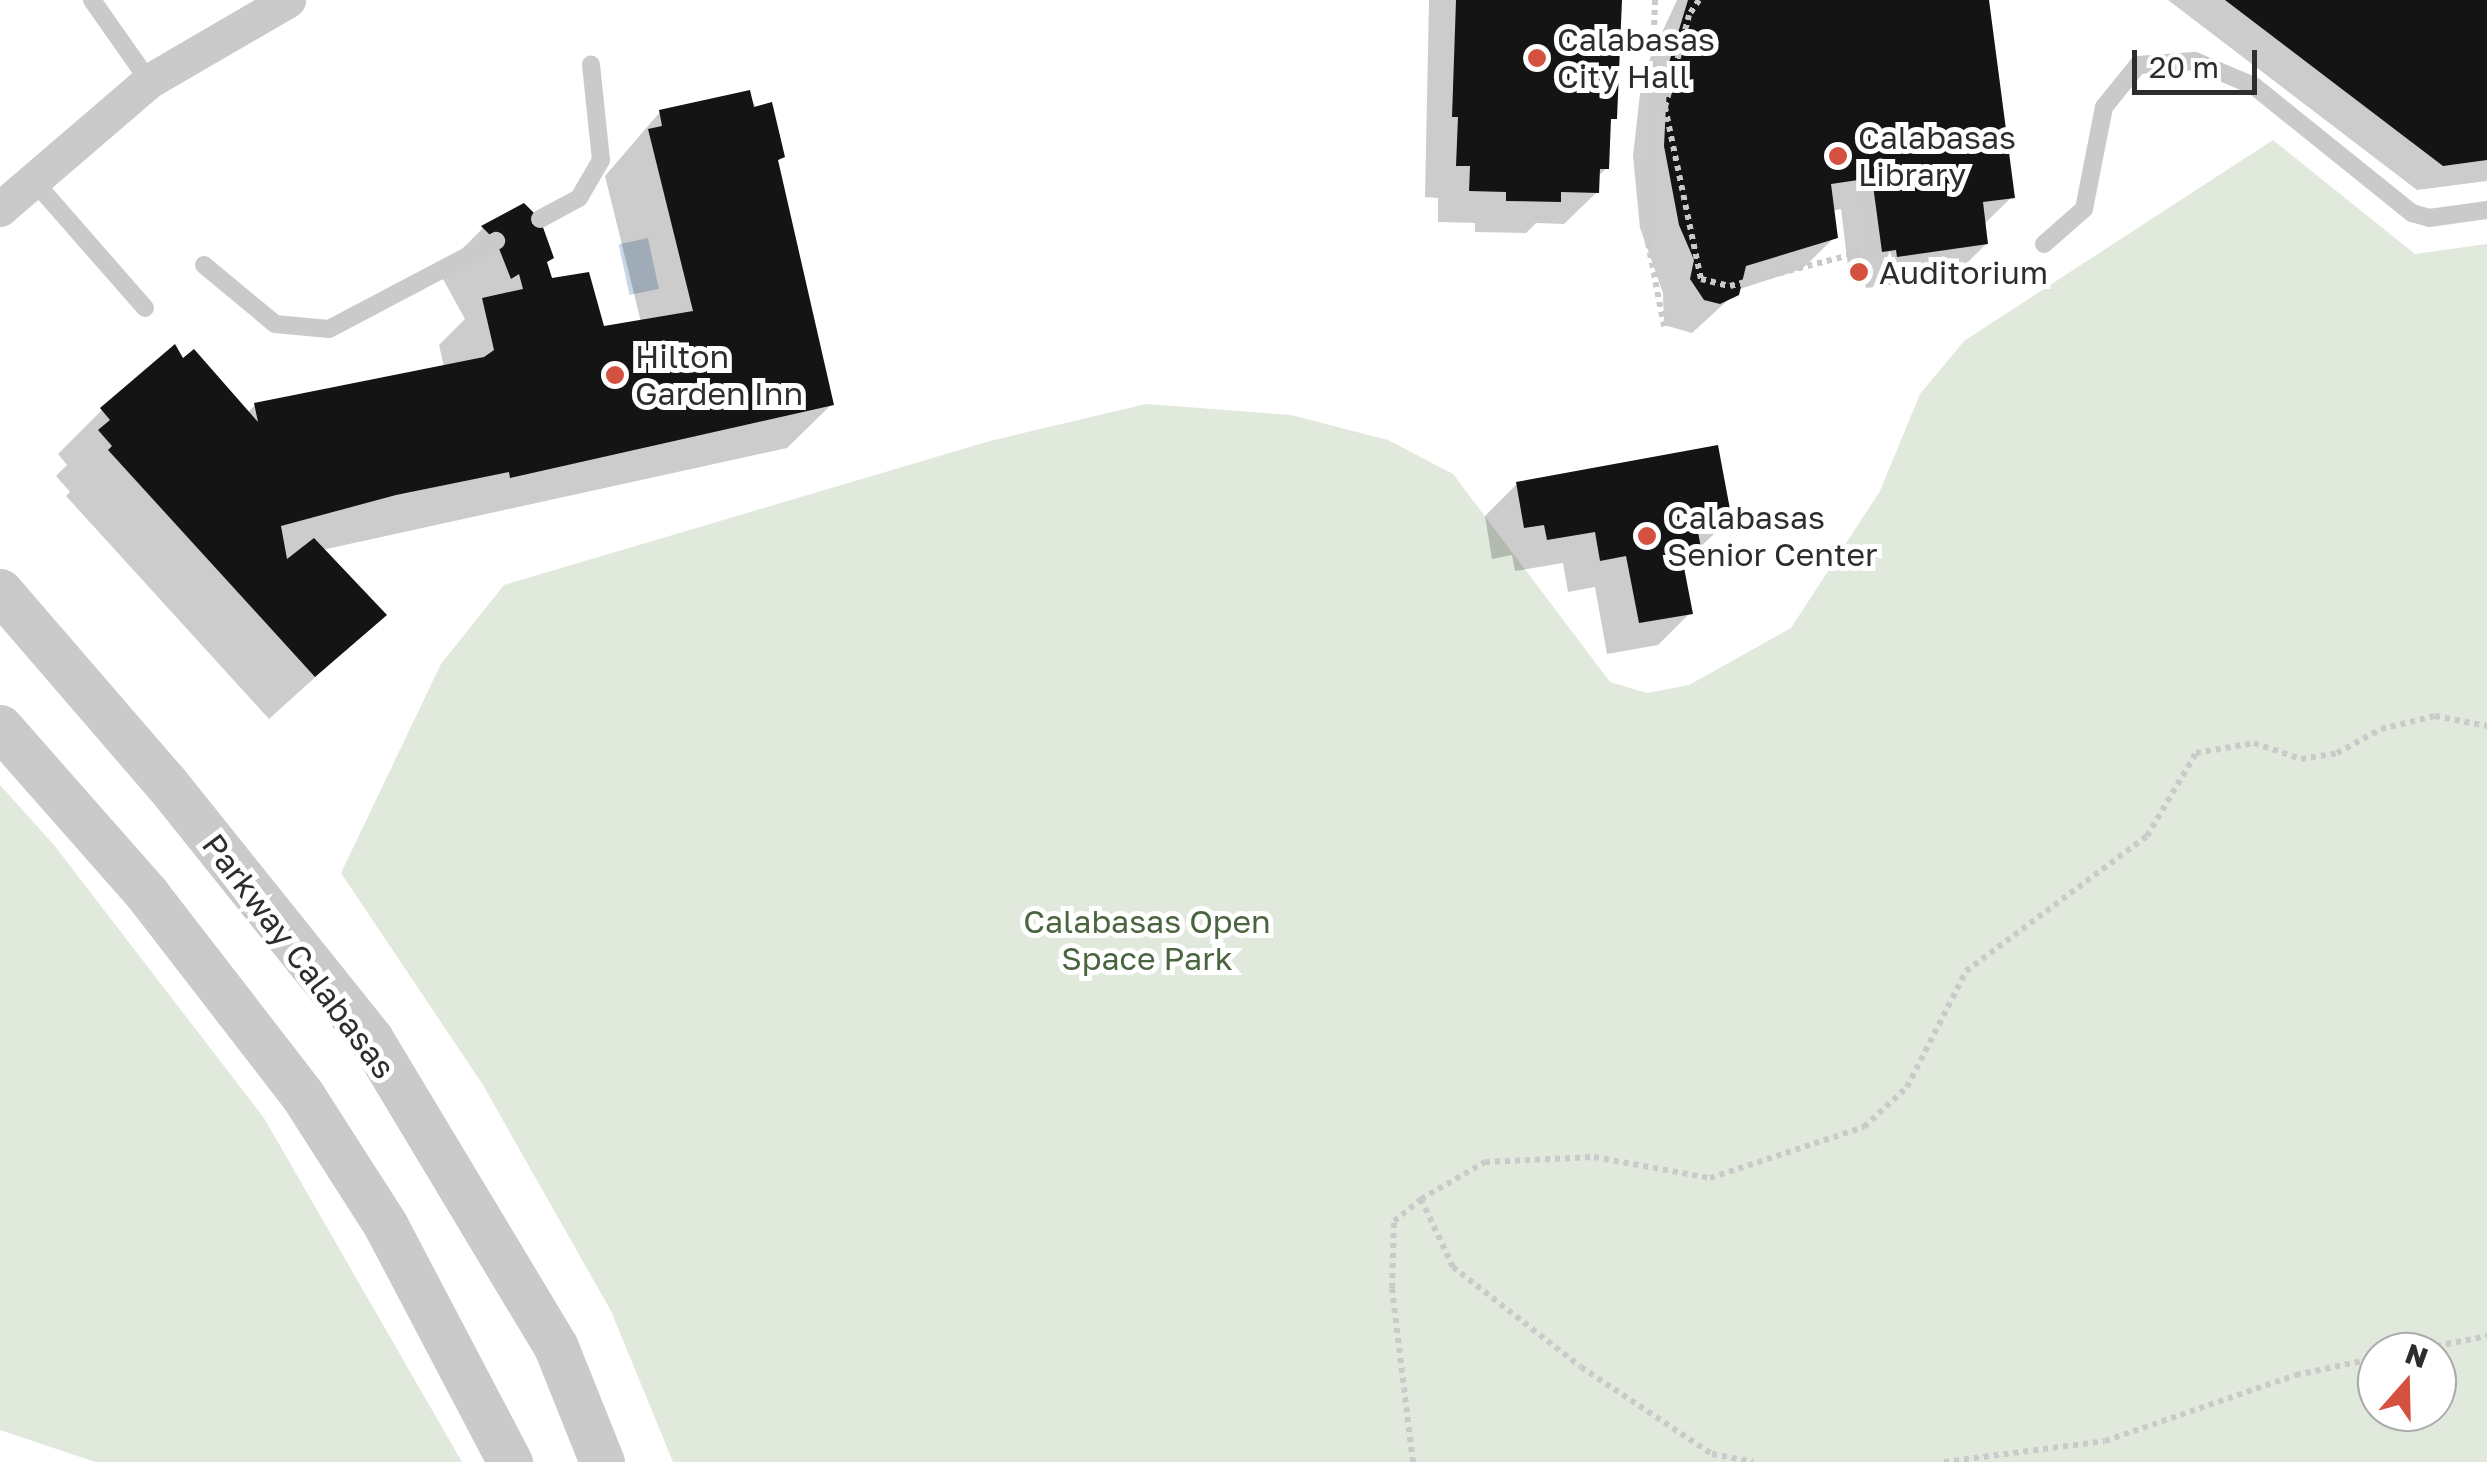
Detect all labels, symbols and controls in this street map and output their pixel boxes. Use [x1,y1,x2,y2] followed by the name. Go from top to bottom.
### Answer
[1557,21,1715,96] place label: Calabasas City Hall
[2137,30,2262,92] scale bar
[1526,47,1548,69] marker: Calabasas City Hall
[2149,49,2219,85] text: 20 m
[1858,119,2016,194] place label: Calabasas Library
[1827,145,1849,167] marker: Calabasas Library
[1879,253,2048,291] place label: Auditorium
[1848,261,1870,283] marker: Auditorium
[635,338,803,413] place label: Hilton Garden Inn
[604,364,626,386] marker: Hilton Garden Inn
[1667,499,1877,574] place label: Calabasas Senior Center
[1636,525,1658,547] marker: Calabasas Senior Center
[195,826,403,1086] street label: Parkway Calabasas
[1023,903,1271,978] park label: Calabasas Open Space Park
[2357,1332,2457,1432] north arrow
[2401,1336,2432,1374] text: N

